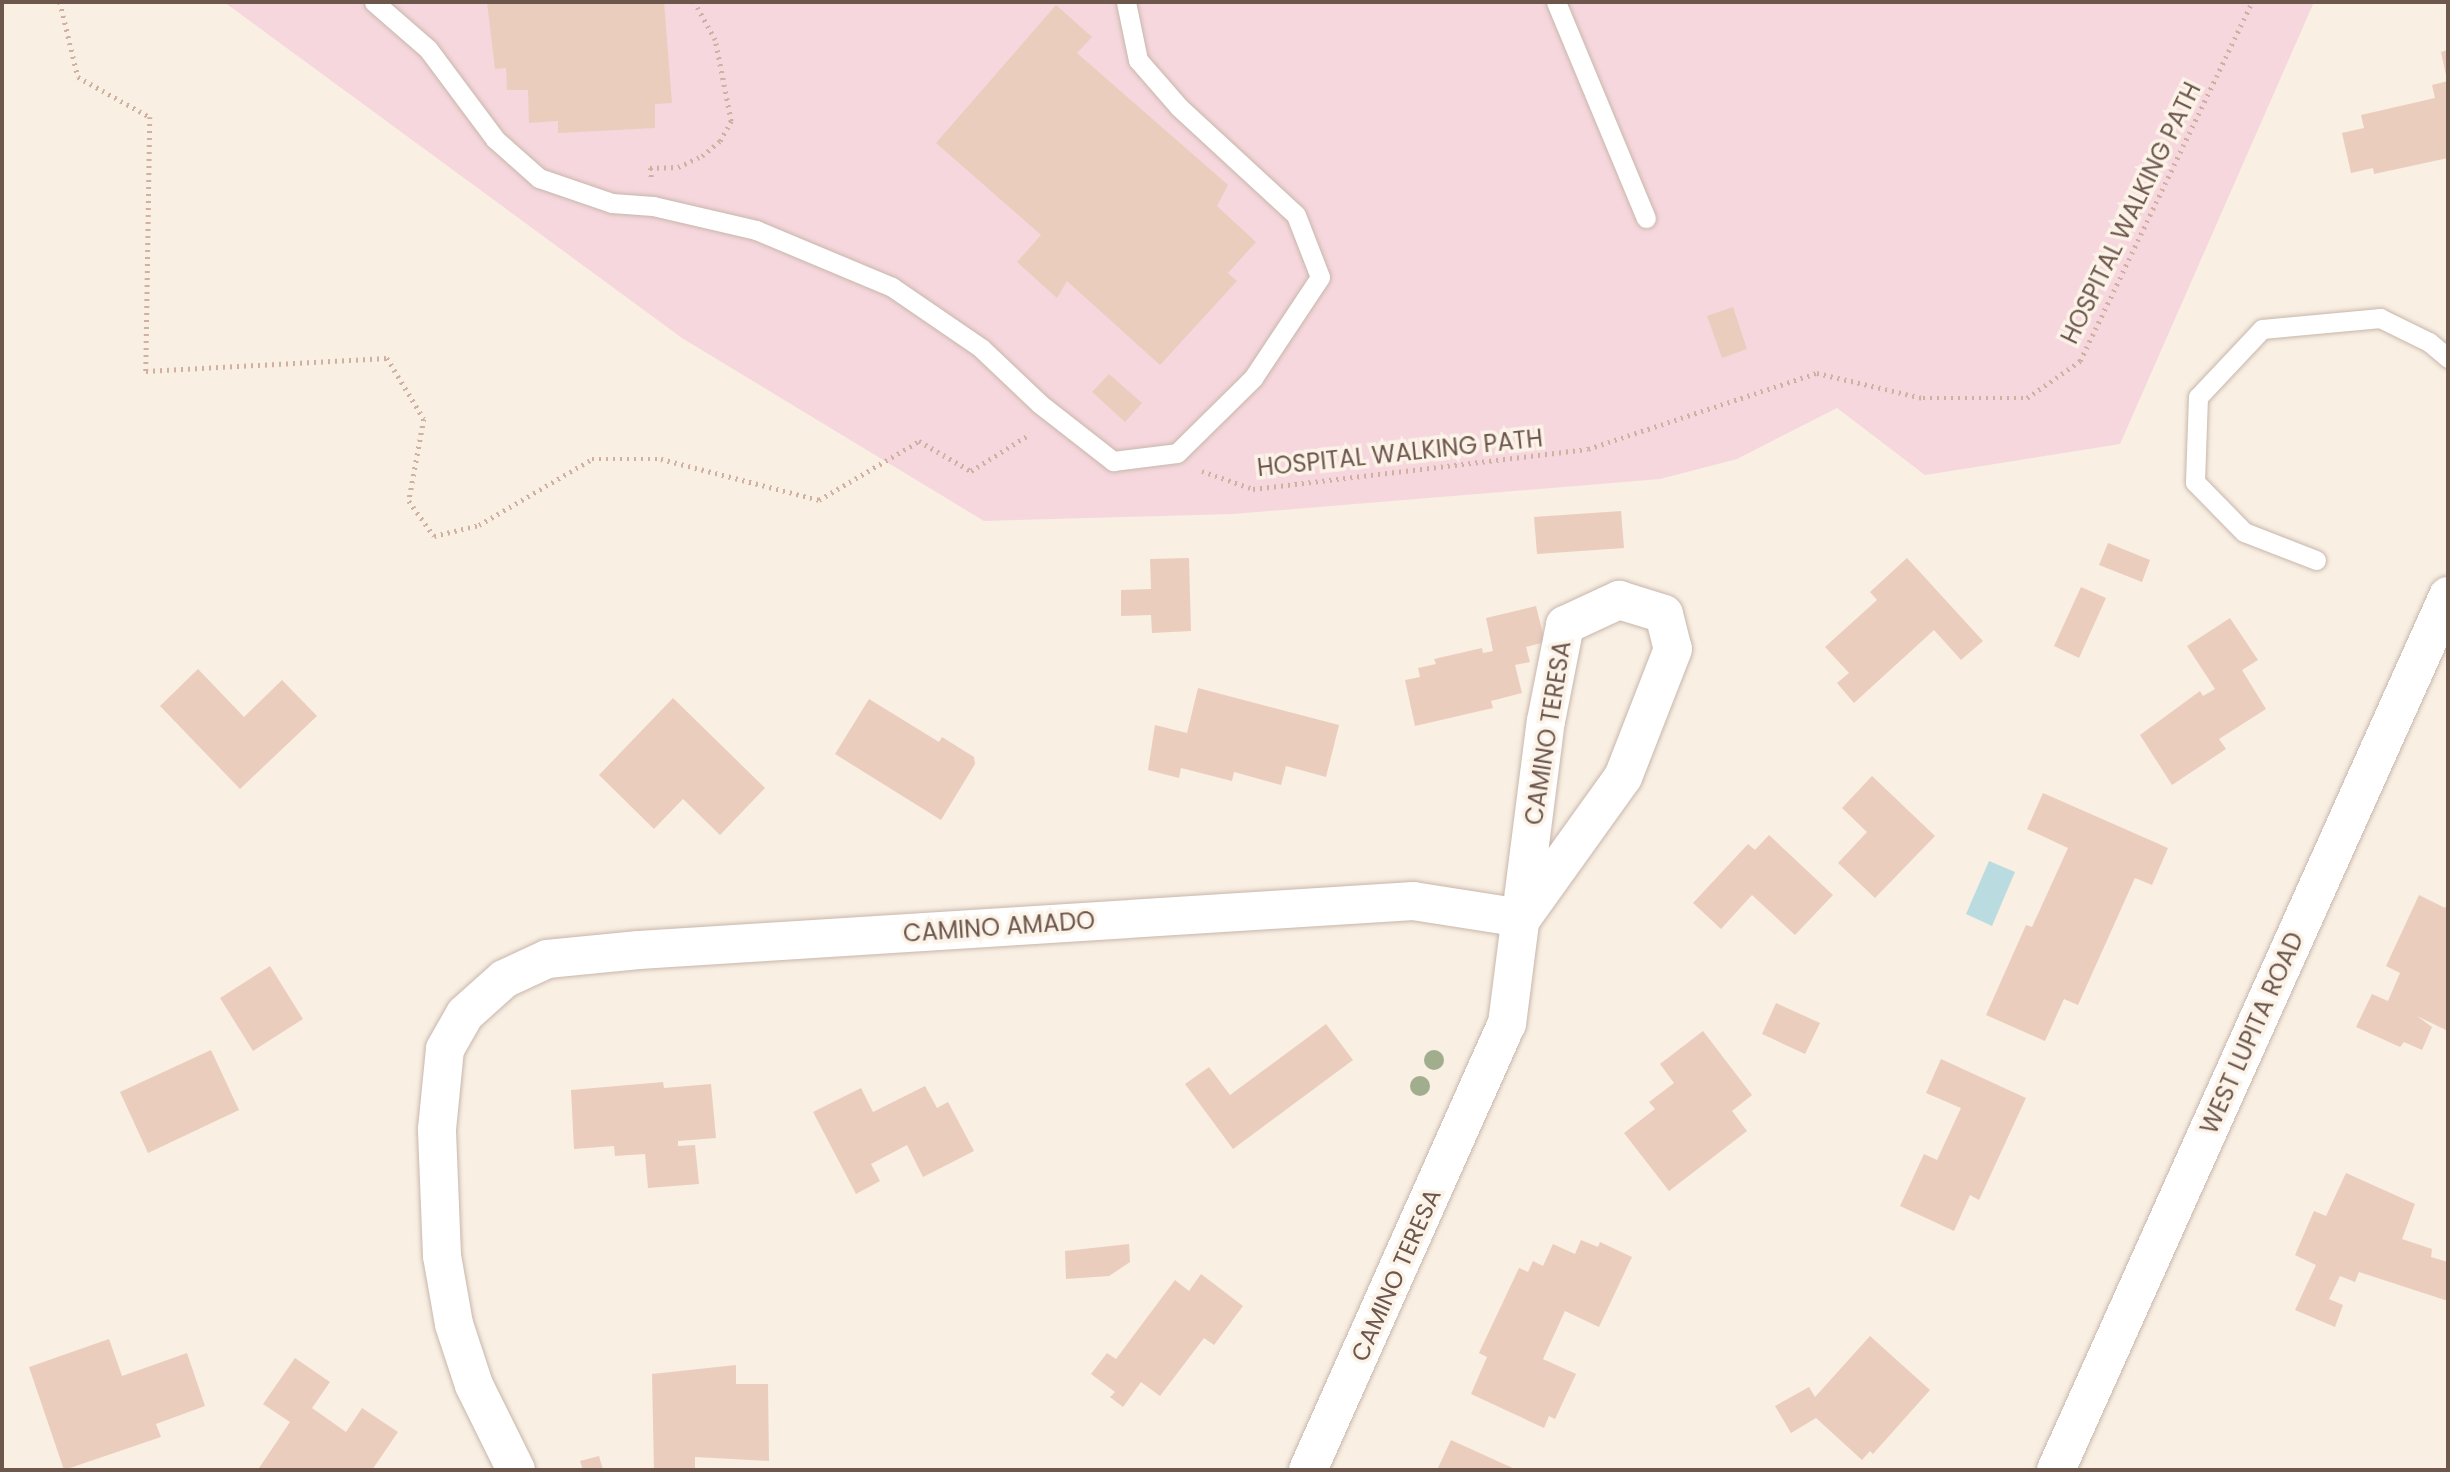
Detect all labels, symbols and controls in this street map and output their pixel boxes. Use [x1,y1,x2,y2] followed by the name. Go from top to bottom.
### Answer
[2055,78,2207,348] street label: HOSPITAL WALKING PATH
[1256,424,1544,482] street label: HOSPITAL WALKING PATH
[1519,639,1577,827] street label: CAMINO TERESA
[902,906,1096,948] street label: CAMINO AMADO
[2195,928,2309,1138] street label: WEST LUPITA ROAD
[1345,1184,1447,1366] street label: CAMINO TERESA

